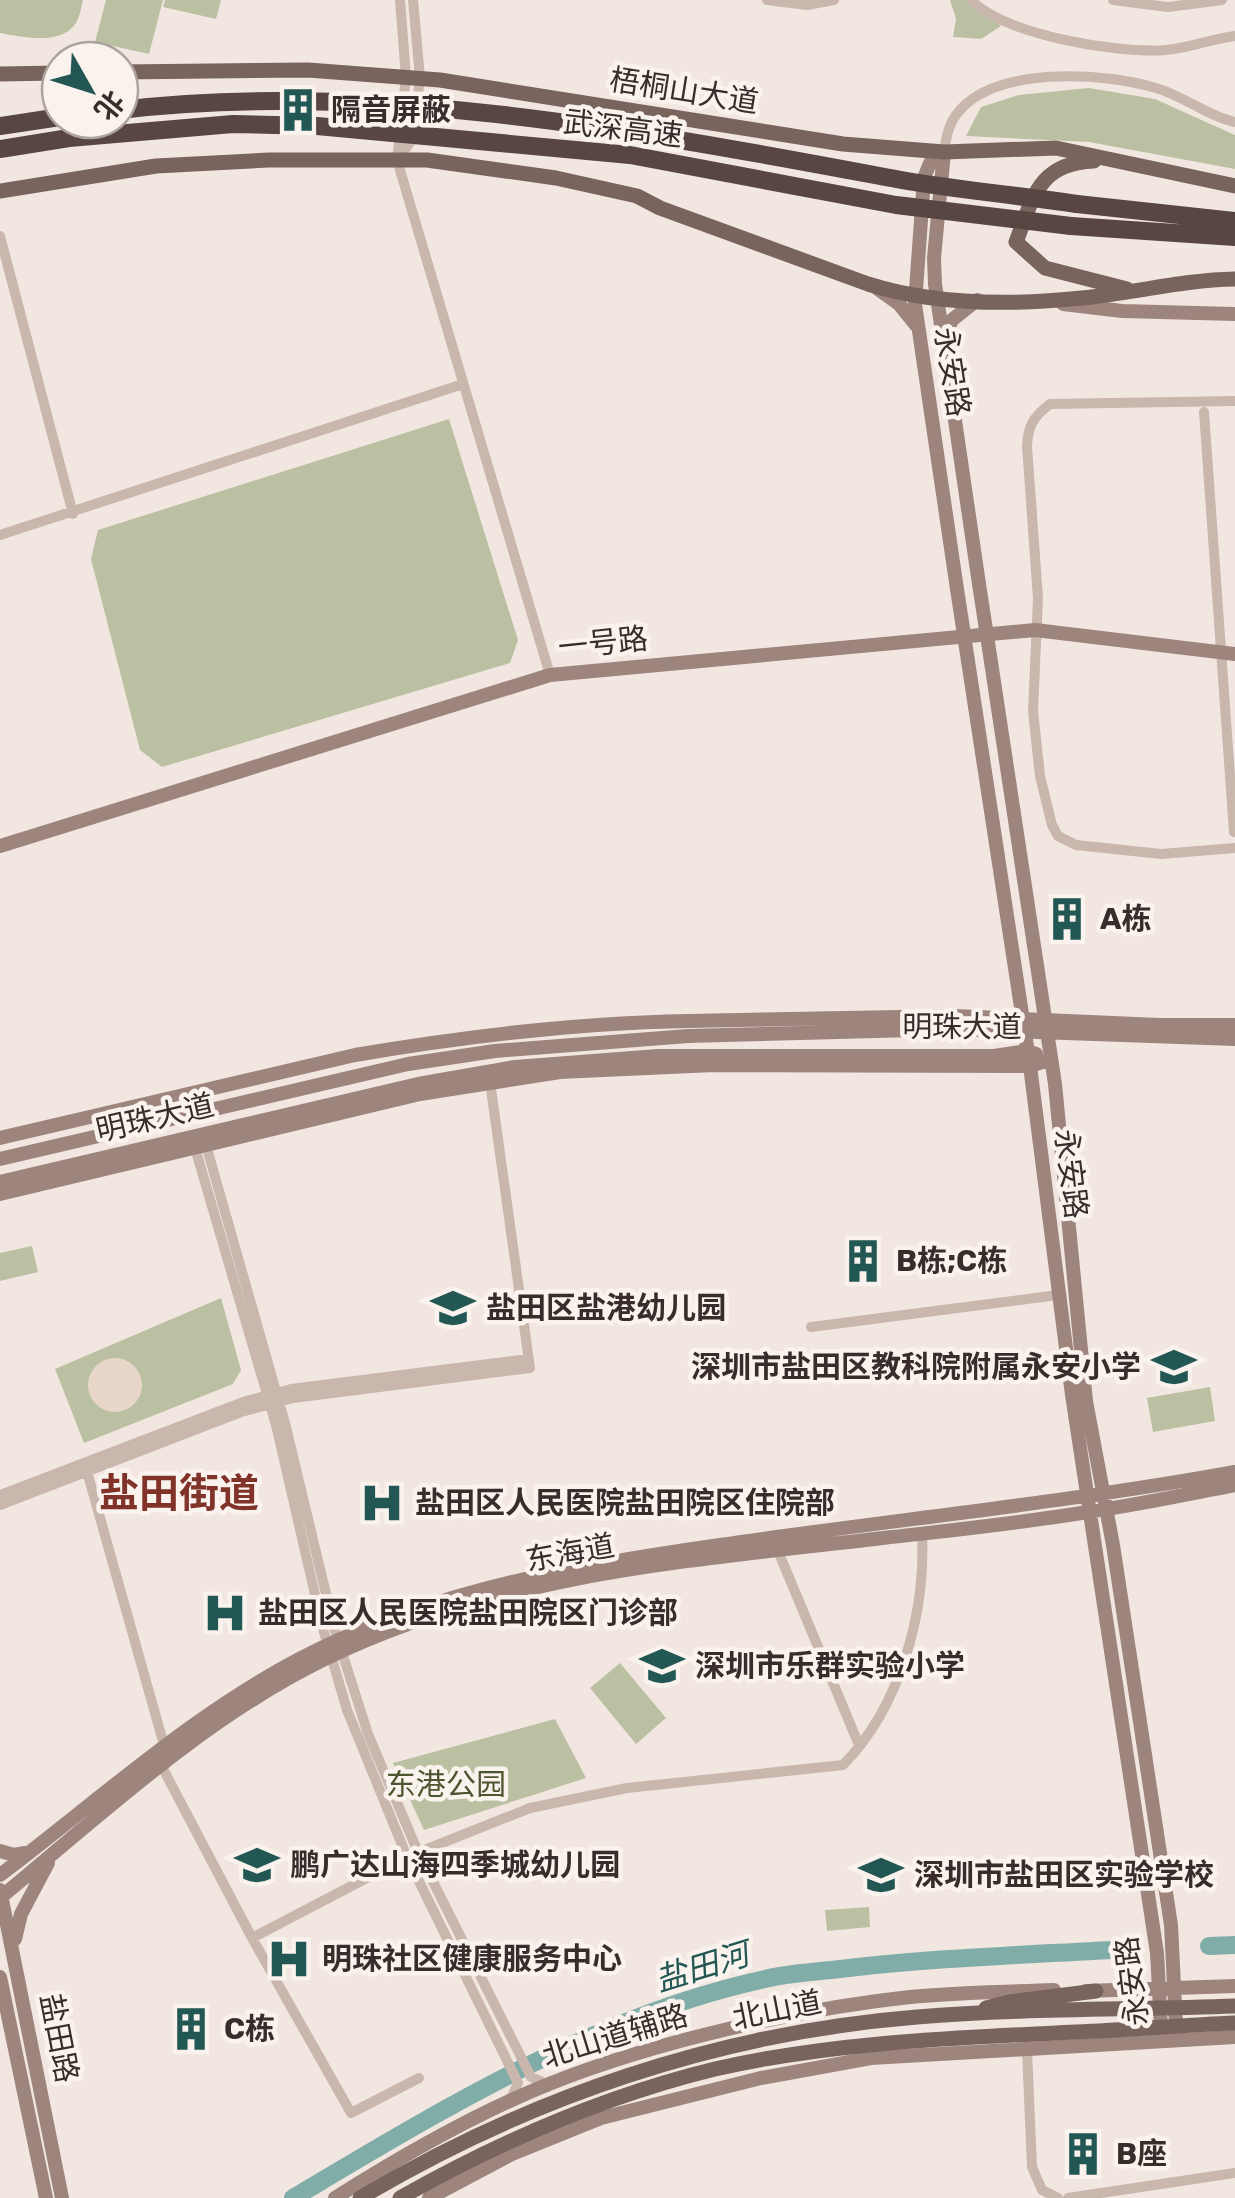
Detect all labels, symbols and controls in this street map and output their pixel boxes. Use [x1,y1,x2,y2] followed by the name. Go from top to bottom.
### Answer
[40,40,140,140] north arrow
[607,61,761,121] street label: 梧桐山大道
[87,84,131,127] text: 北
[274,86,322,134] building icon: 隔音屏蔽
[331,92,451,128] place label: 隔音屏蔽
[561,104,685,154] street label: 武深高速
[927,325,977,419] street label: 永安路
[556,620,650,666] street label: 一号路
[1043,895,1091,943] building icon: A栋
[1100,901,1151,937] place label: A栋
[902,1009,1022,1045] street label: 明珠大道
[92,1087,218,1149] street label: 明珠大道
[1048,1127,1094,1221] street label: 永安路
[839,1237,887,1285] building icon: B栋;C栋
[896,1243,1007,1279] place label: B栋;C栋
[429,1284,477,1332] school or university icon: 盐田区盐港幼儿园
[486,1290,726,1326] place label: 盐田区盐港幼儿园
[1150,1343,1198,1391] school or university icon: 深圳市盐田区教科院附属永安小学
[691,1349,1141,1385] place label: 深圳市盐田区教科院附属永安小学
[99,1470,259,1517] district label: 盐田街道
[358,1479,406,1527] hospital icon: 盐田区人民医院盐田院区住院部
[415,1485,835,1521] place label: 盐田区人民医院盐田院区住院部
[523,1527,617,1579] street label: 东海道
[201,1589,249,1637] hospital icon: 盐田区人民医院盐田院区门诊部
[258,1595,678,1631] place label: 盐田区人民医院盐田院区门诊部
[638,1642,686,1690] school or university icon: 深圳市乐群实验小学
[695,1648,965,1684] place label: 深圳市乐群实验小学
[386,1767,506,1803] park label: 东港公园
[233,1841,281,1889] school or university icon: 鹏广达山海四季城幼儿园
[290,1847,620,1883] place label: 鹏广达山海四季城幼儿园
[857,1851,905,1899] school or university icon: 深圳市盐田区实验学校
[914,1857,1214,1893] place label: 深圳市盐田区实验学校
[651,1933,759,1999] water label: 盐田河
[1109,1934,1155,2028] street label: 永安路
[265,1935,313,1983] hospital icon: 明珠社区健康服务中心
[322,1941,622,1977] place label: 明珠社区健康服务中心
[729,1984,825,2036] street label: 北山道
[33,1990,85,2086] street label: 盐田路
[538,1997,692,2075] street label: 北山道辅路
[167,2005,215,2053] building icon: C栋
[224,2011,275,2047] place label: C栋
[1059,2130,1107,2178] building icon: B座
[1116,2136,1167,2172] place label: B座

